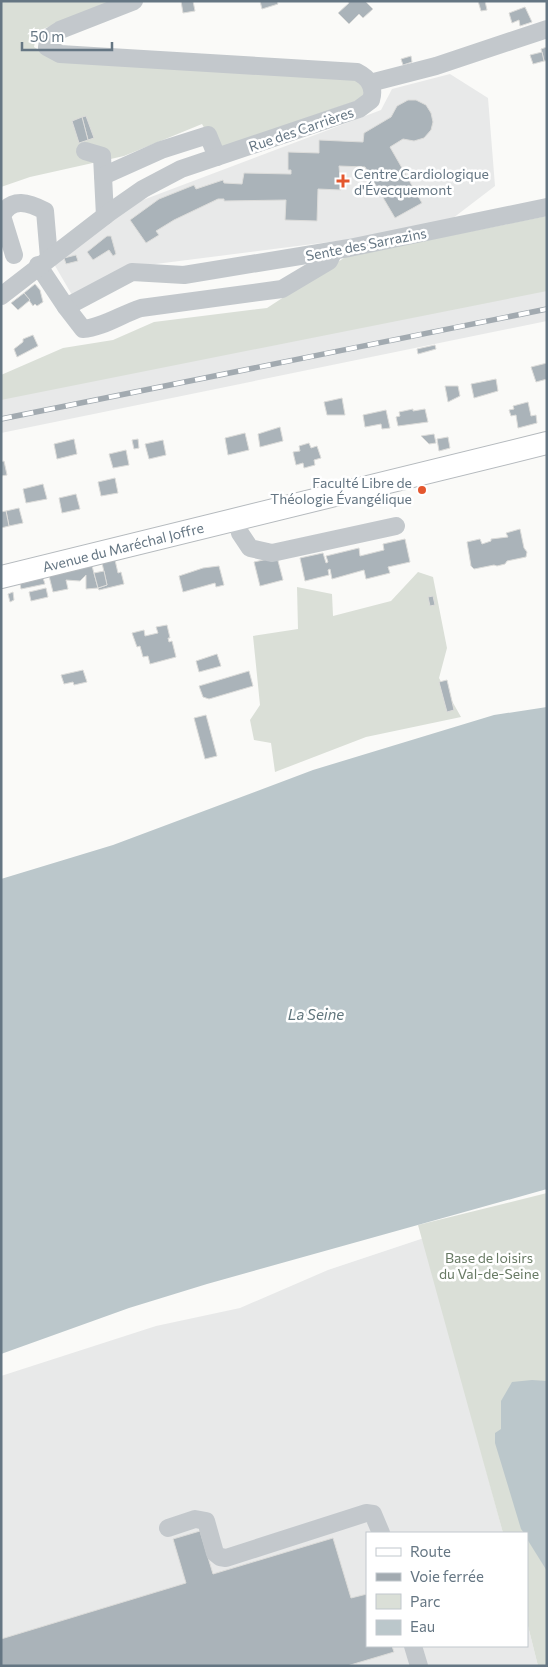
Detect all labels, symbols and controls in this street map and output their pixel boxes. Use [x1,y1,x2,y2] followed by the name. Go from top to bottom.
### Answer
[22,20,112,52] scale bar
[30,27,64,45] text: 50 m
[246,103,356,155] street label: Rue des Carrières
[354,165,489,198] place label: Centre Cardiologique d'Évecquemont
[336,174,350,188] marker: Centre Cardiologique d'Évecquemont
[304,224,428,264] street label: Sente des Sarrazins
[270,474,412,507] place label: Faculté Libre de Théologie Évangélique
[416,484,428,496] marker: Faculté Libre de Théologie Évangélique
[41,519,205,575] street label: Avenue du Maréchal Joffre
[288,1005,344,1023] water label: La Seine
[439,1249,539,1282] park label: Base de loisirs du Val-de-Seine
[366,1532,528,1647] legend
[410,1542,451,1560] text: Route
[410,1567,484,1585] text: Voie ferrée
[410,1592,440,1610] text: Parc
[410,1617,435,1635] text: Eau

